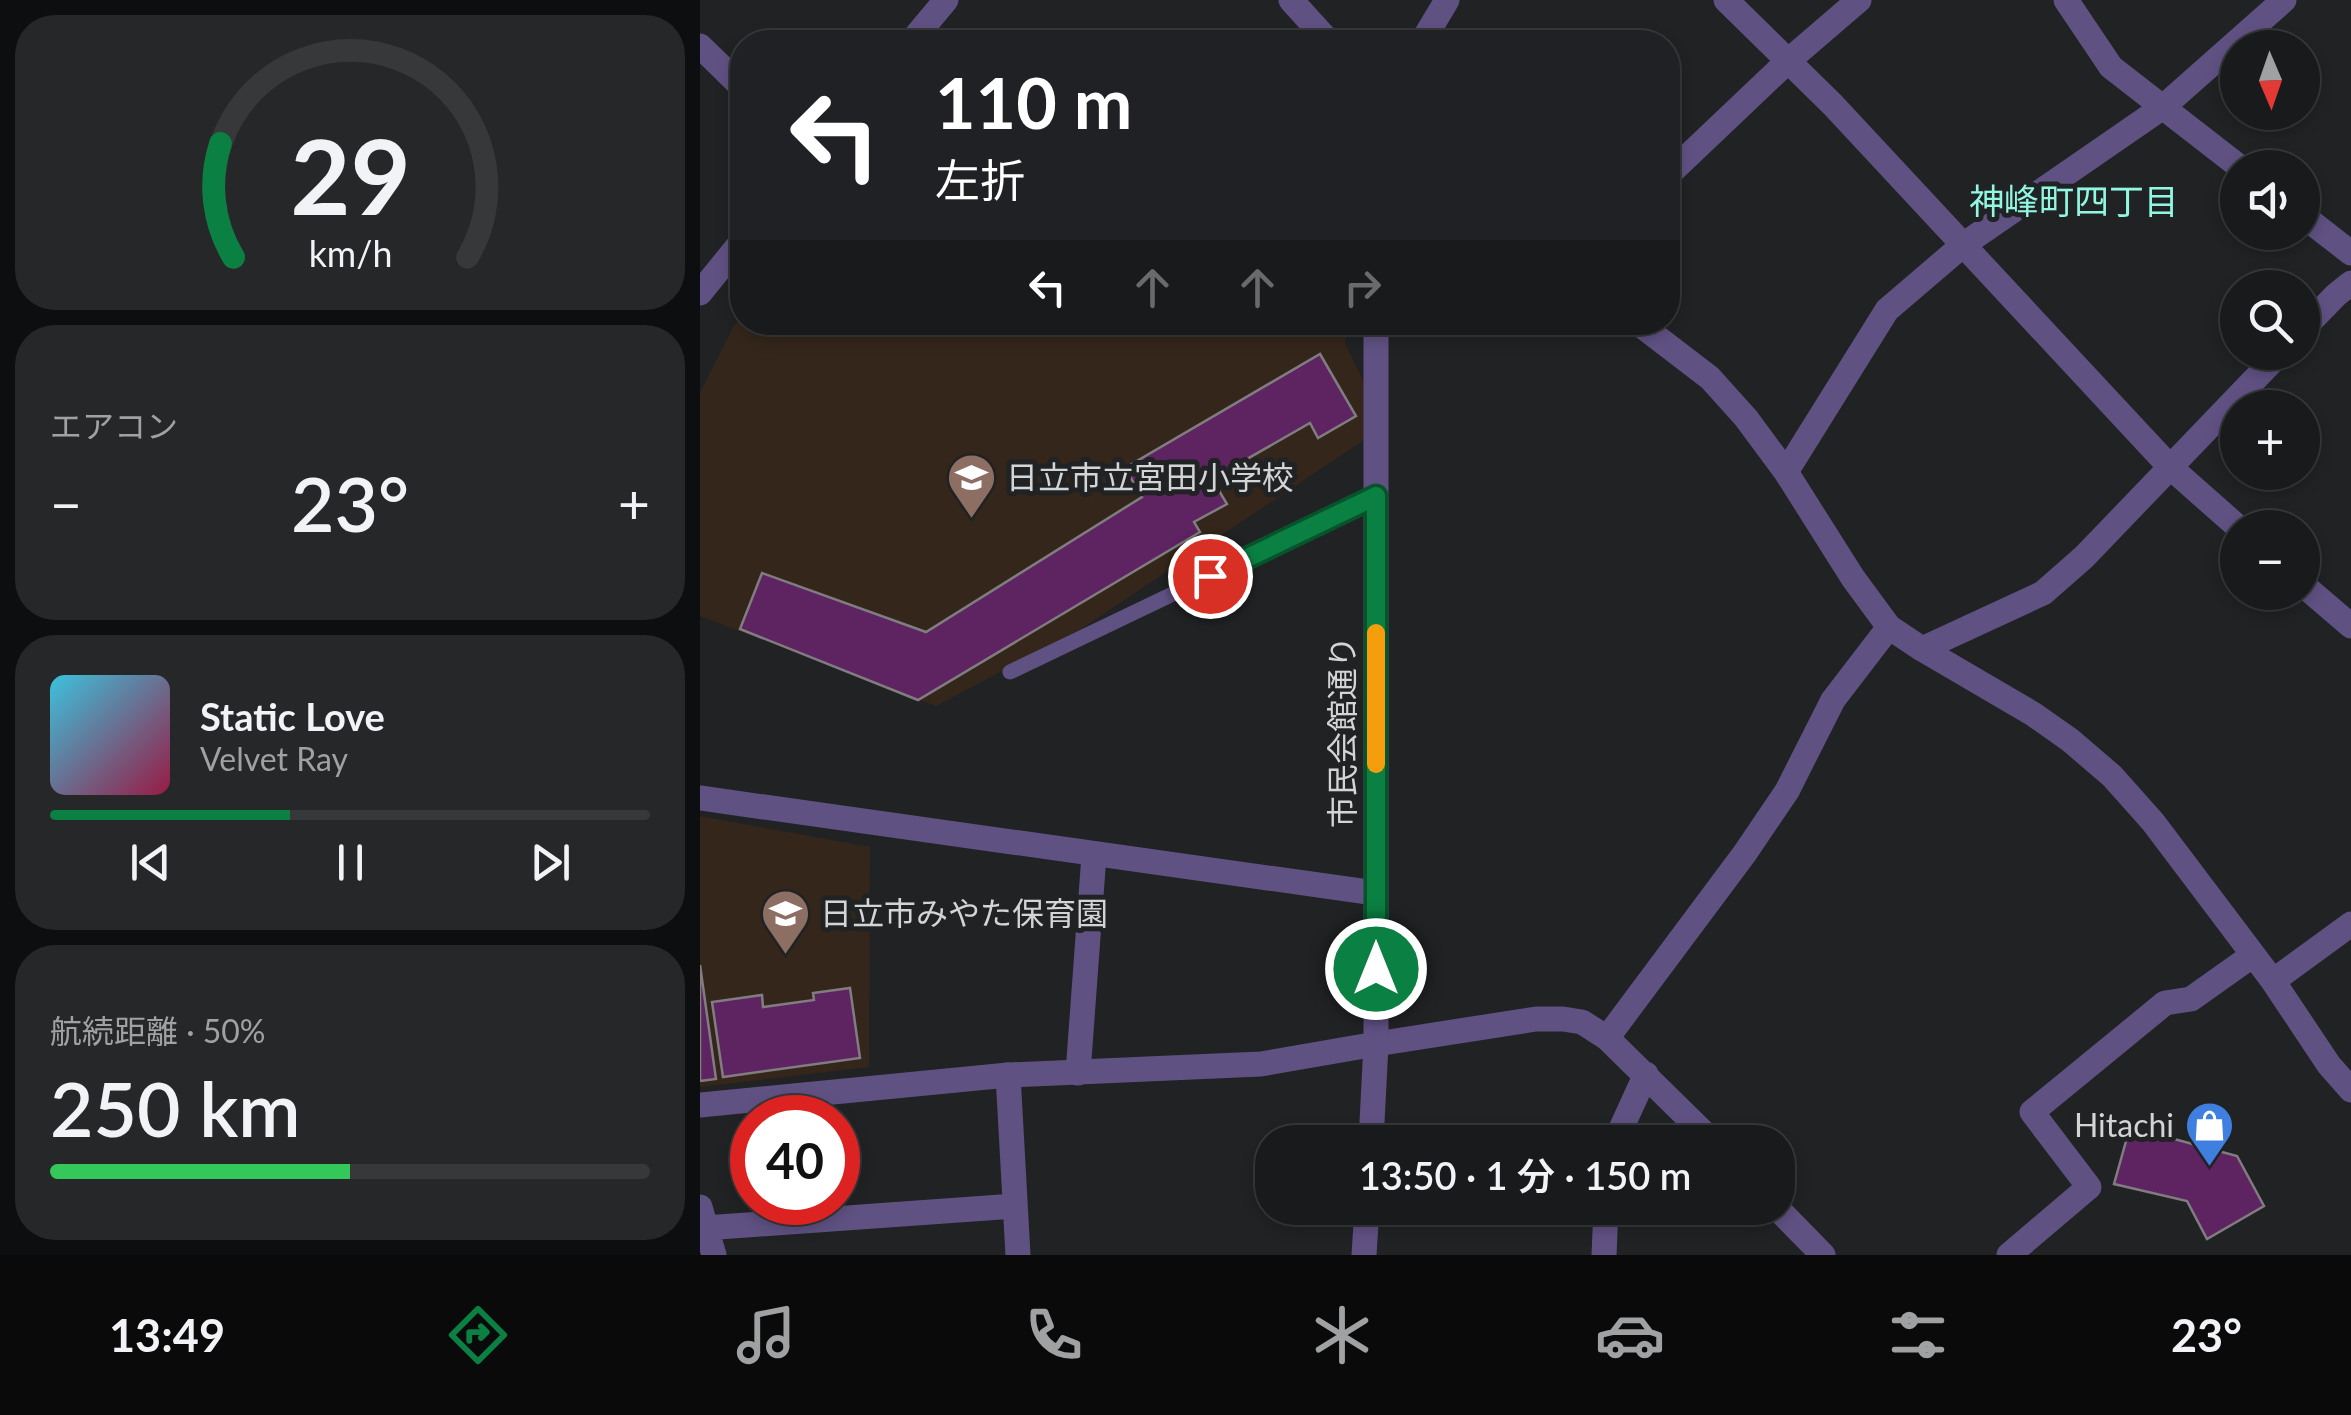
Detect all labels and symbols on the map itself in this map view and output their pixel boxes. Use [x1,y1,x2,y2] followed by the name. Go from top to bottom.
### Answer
[2220,30,2320,130] north arrow
[1969,179,2179,221] district label: 神峰町四丁目
[945,452,997,520] school or university icon: 日立市立宮田小学校
[1006,457,1294,496] place label: 日立市立宮田小学校
[1168,534,1253,619] pin
[1322,636,1361,828] street label: 市民会館通り
[759,888,811,956] school or university icon: 日立市みやた保育園
[820,893,1108,932] place label: 日立市みやた保育園
[1324,917,1428,1021] position arrow
[730,1095,860,1225] speed limit sign: 40
[2183,1100,2235,1168] shop icon: Hitachi
[2074,1105,2174,1144] place label: Hitachi

